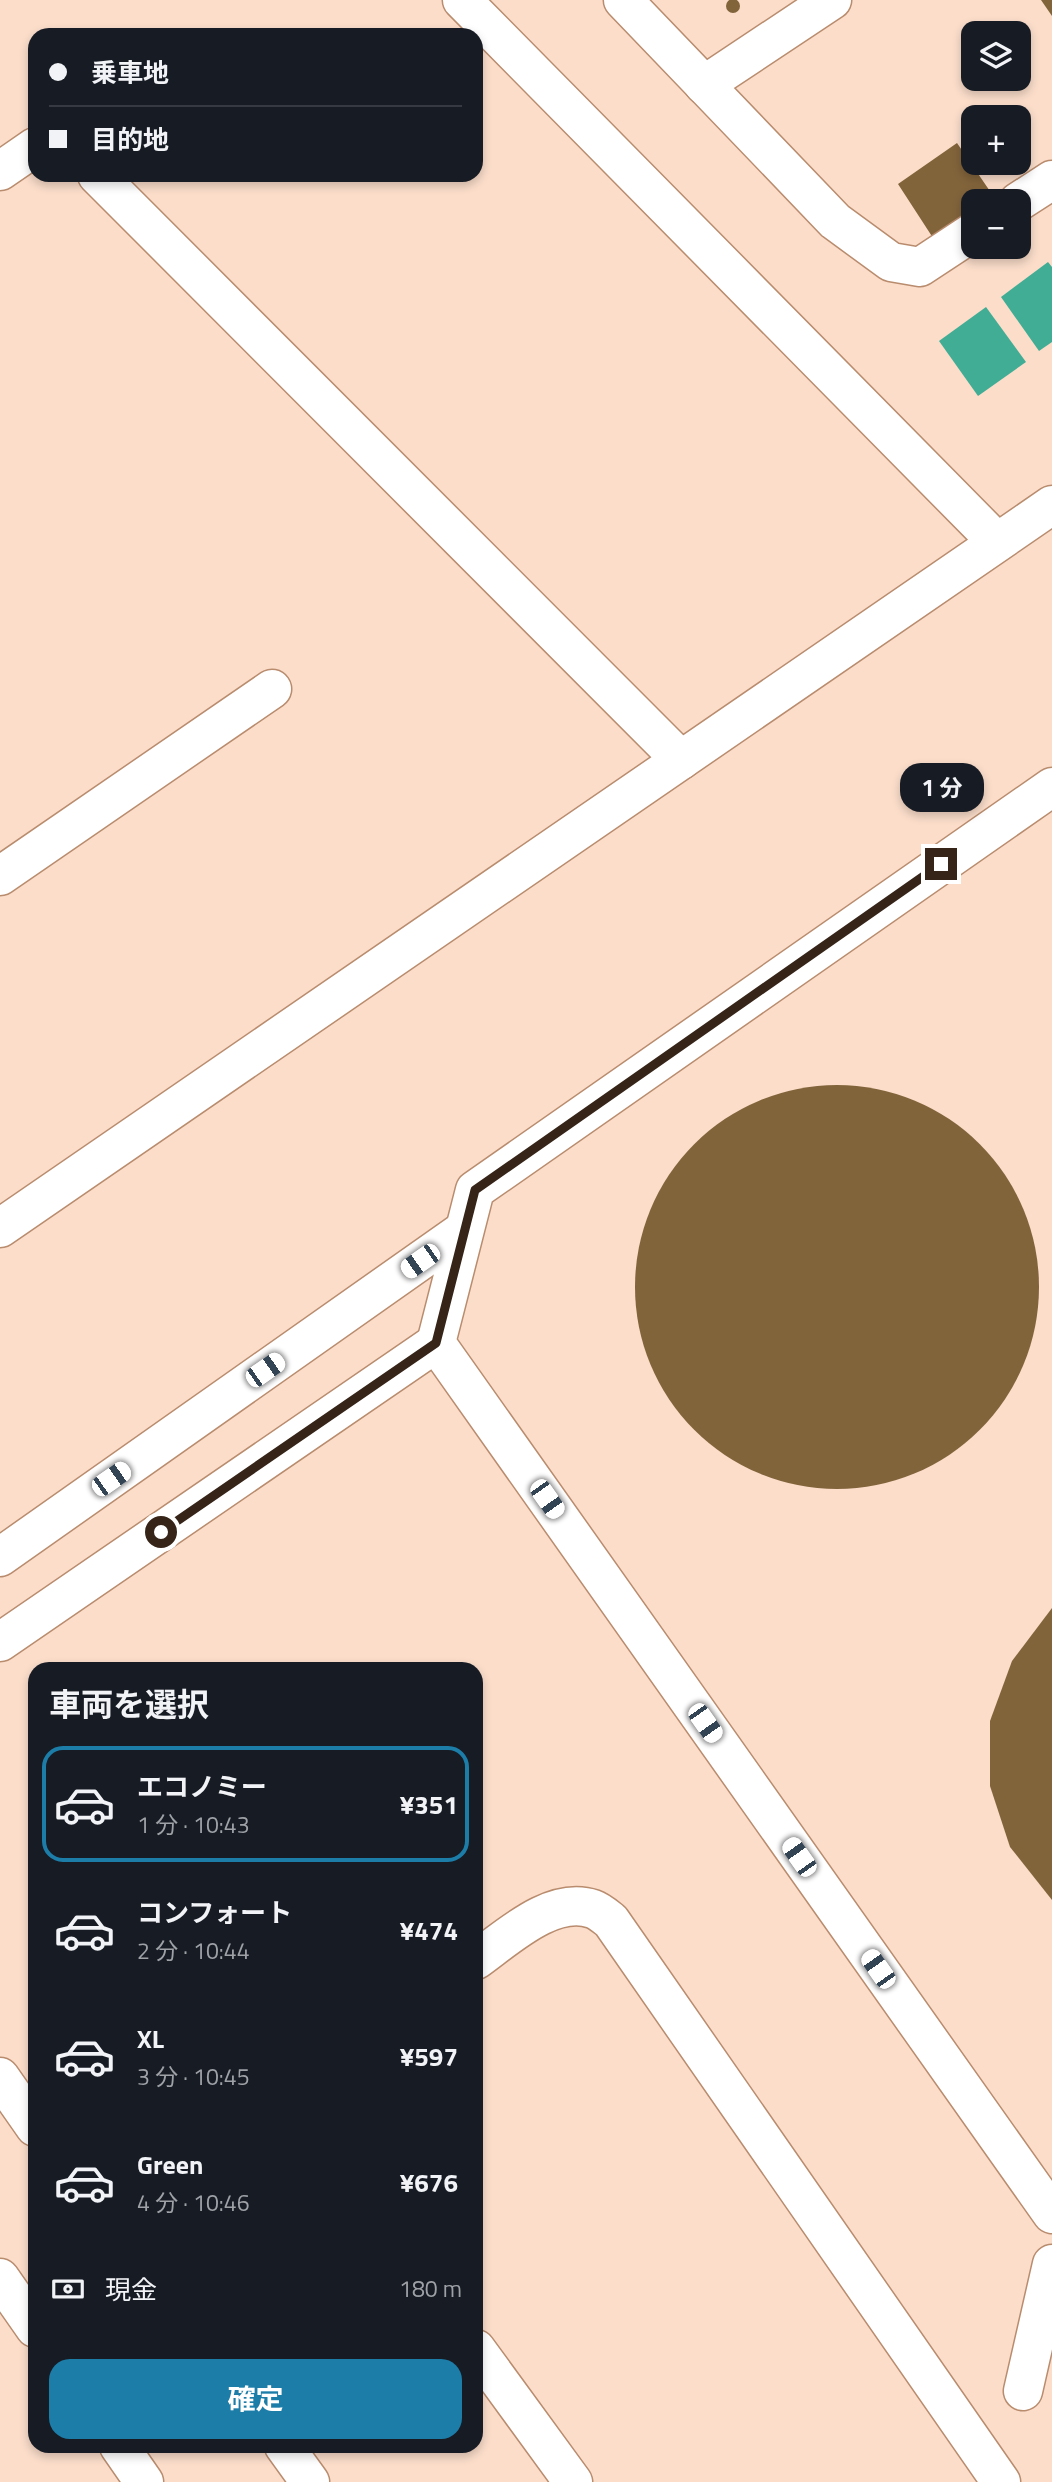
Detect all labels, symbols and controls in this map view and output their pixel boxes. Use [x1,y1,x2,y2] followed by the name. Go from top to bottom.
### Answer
[961,21,1031,259] map controls
[961,21,1031,91] button: layers
[91,53,169,92] text: 乗車地
[961,105,1031,175] button: +
[91,120,169,159] text: 目的地
[961,189,1031,259] button: −
[899,762,983,812] callout: 1 分
[922,770,962,805] text: 1 分
[925,848,957,880] route end
[397,1240,444,1282] car
[242,1349,289,1391] car
[88,1458,135,1500] car
[527,1476,568,1522] car
[145,1516,177,1548] route start
[49,1680,209,1728] text: 車両を選択
[685,1700,726,1746] car
[137,1767,267,1806] text: エコノミー
[53,1773,116,1836] icon: car
[400,1785,458,1824] text: ¥351
[137,1807,250,1842] text: 1 分 · 10:43
[779,1834,820,1880] car
[137,1893,292,1932] text: コンフォート
[53,1899,116,1962] icon: car
[400,1911,458,1950] text: ¥474
[137,1933,250,1968] text: 2 分 · 10:44
[858,1946,899,1992] car
[137,2019,164,2058] text: XL
[53,2025,116,2088] icon: car
[400,2037,458,2076] text: ¥597
[137,2059,250,2094] text: 3 分 · 10:45
[137,2145,203,2184] text: Green
[53,2151,116,2214] icon: car
[400,2163,458,2202] text: ¥676
[137,2185,250,2220] text: 4 分 · 10:46
[49,2270,87,2308] icon: cash
[105,2270,157,2309] text: 現金
[399,2271,462,2306] text: 180 m
[49,2359,462,2439] button: 確定

